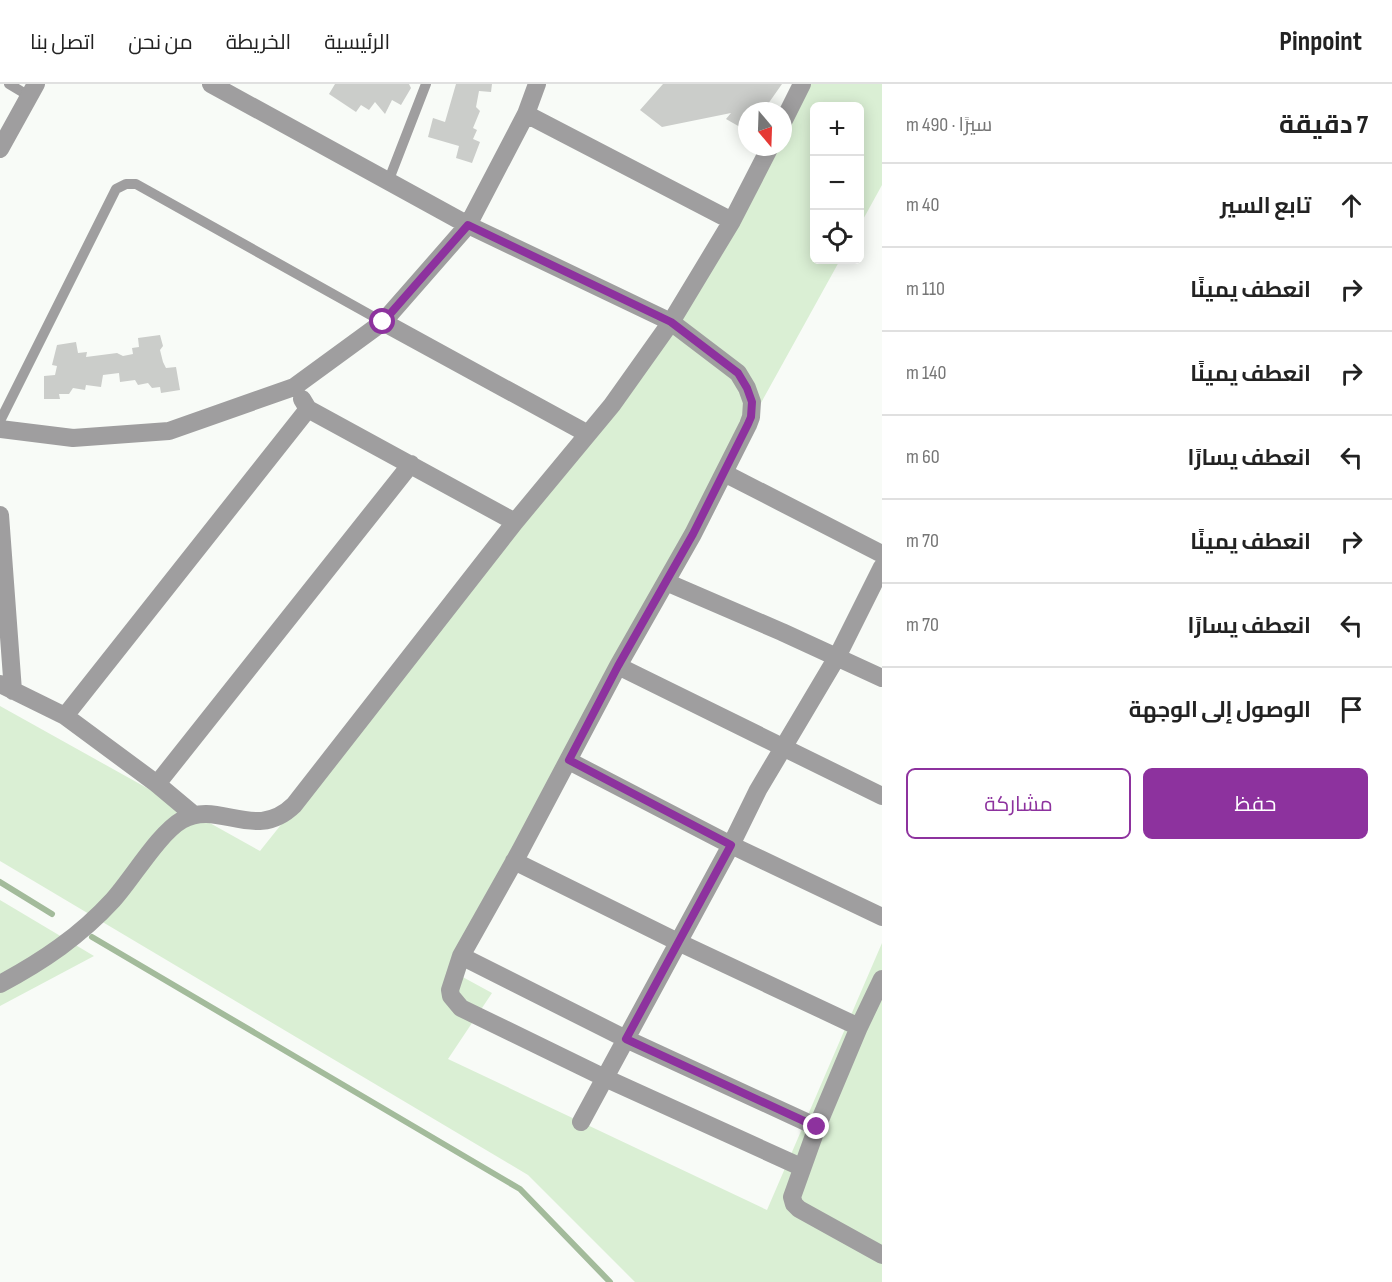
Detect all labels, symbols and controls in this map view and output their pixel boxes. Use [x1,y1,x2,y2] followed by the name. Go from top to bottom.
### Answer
[1279,25,1362,58] text: Pinpoint
[30,30,95,55] text: اتصل بنا
[128,30,193,55] text: من نحن
[226,30,291,55] text: الخريطة
[324,30,390,55] text: الرئيسية
[738,102,792,156] north arrow
[810,102,864,264] map controls
[810,102,864,156] button: +
[1279,110,1368,141] text: 7 دقيقة
[906,113,992,137] text: سيرًا · 490 m
[810,156,864,210] button: −
[1335,189,1368,222] icon: ahead
[906,193,939,217] text: 40 m
[1220,193,1311,220] text: تابع السير
[810,210,864,264] button: locate
[1335,273,1368,306] icon: right
[906,277,945,301] text: 110 m
[1190,277,1311,304] text: انعطف يمينًا
[369,308,395,334] route start
[1335,357,1368,390] icon: right
[906,361,946,385] text: 140 m
[1190,361,1311,388] text: انعطف يمينًا
[1335,441,1368,474] icon: left
[906,445,940,469] text: 60 m
[1188,445,1311,472] text: انعطف يسارًا
[1335,525,1368,558] icon: right
[906,529,939,553] text: 70 m
[1190,529,1311,556] text: انعطف يمينًا
[1335,609,1368,642] icon: left
[906,613,939,637] text: 70 m
[1188,613,1311,640] text: انعطف يسارًا
[1335,693,1368,726] icon: arrive
[1129,697,1311,724] text: الوصول إلى الوجهة
[906,768,1131,839] button: مشاركة
[1143,768,1368,839] button: حفظ
[803,1113,829,1139] route end

